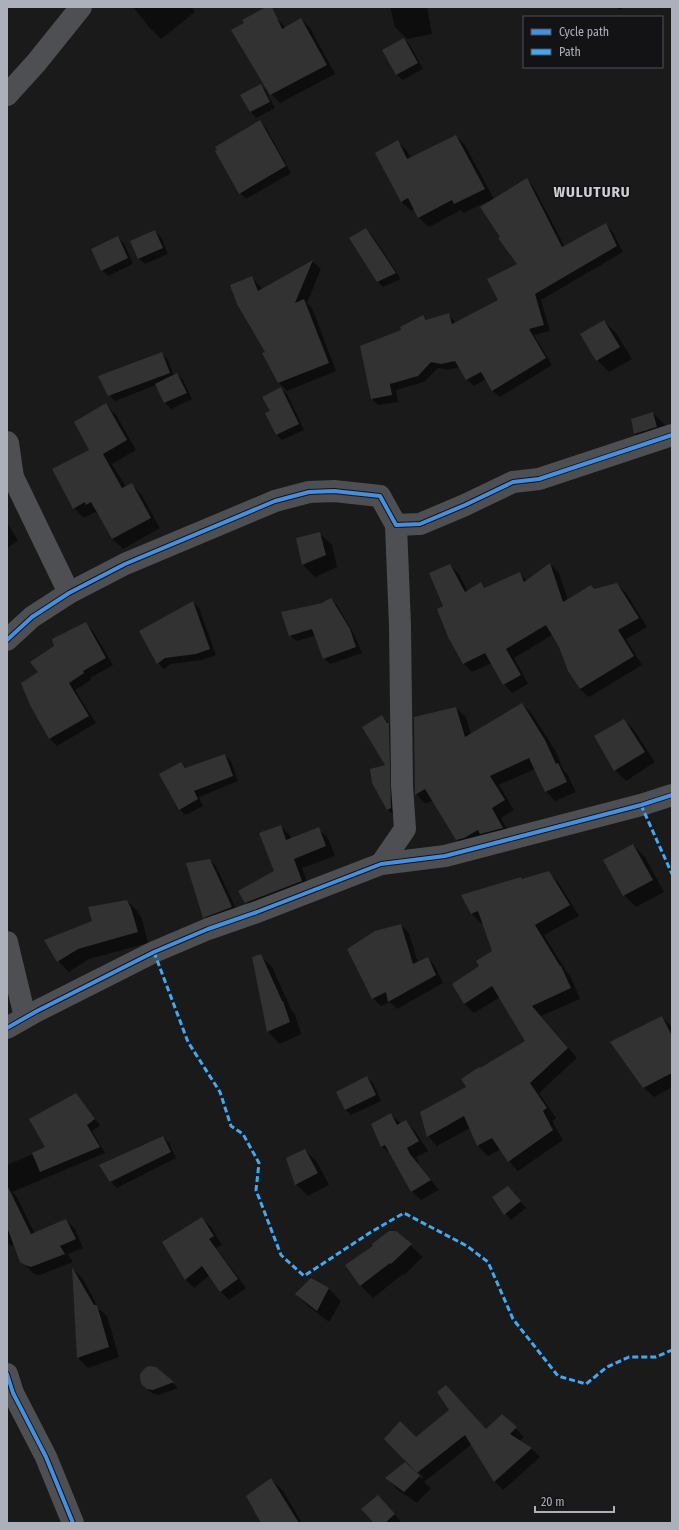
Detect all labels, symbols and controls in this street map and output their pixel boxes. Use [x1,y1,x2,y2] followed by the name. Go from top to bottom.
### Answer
[523,16,663,68] legend
[559,25,609,39] text: Cycle path
[559,45,581,59] text: Path
[553,183,631,201] district label: WULUTURU
[535,1488,614,1514] scale bar
[541,1495,565,1509] text: 20 m

